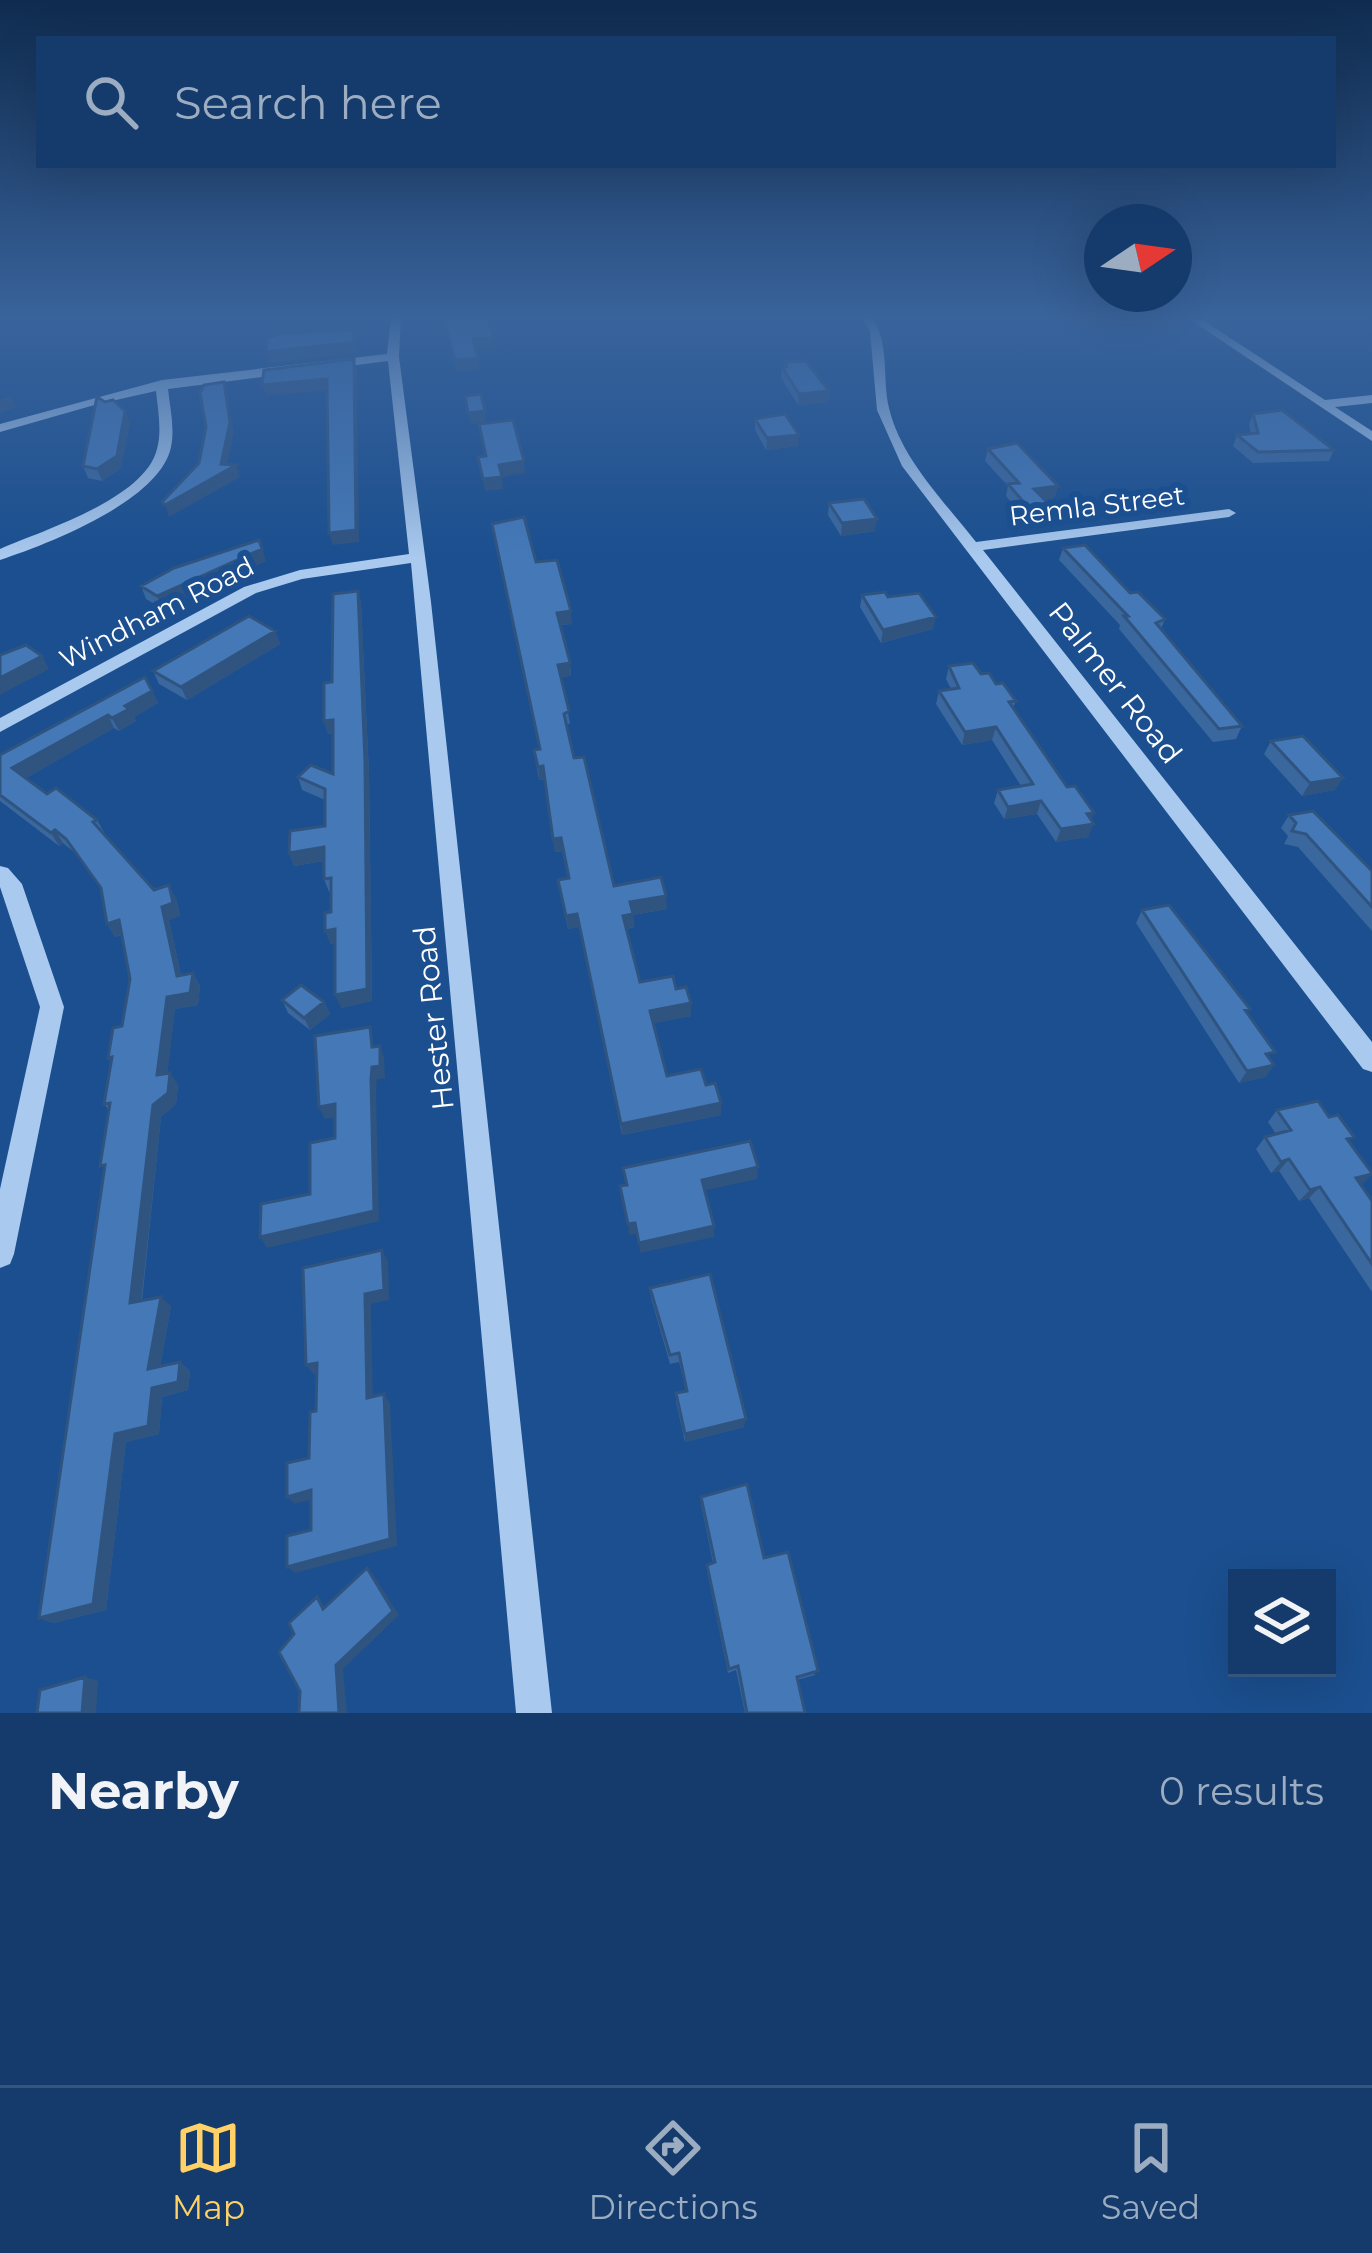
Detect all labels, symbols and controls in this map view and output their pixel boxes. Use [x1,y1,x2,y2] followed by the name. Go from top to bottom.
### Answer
[36,36,1336,168] search box
[78,69,144,135] icon: search
[174,75,442,130] text: Search here
[1084,204,1192,312] north arrow
[1007,478,1187,533] street label: Remla Street
[54,549,260,676] street label: Windham Road
[1041,594,1190,771] street label: Palmer Road
[405,924,462,1112] street label: Hester Road
[1228,1569,1336,1677] map controls
[1228,1569,1336,1677] button: layers
[48,1760,239,1822] text: Nearby
[1159,1767,1324,1815] text: 0 results
[172,2115,245,2227] tab: Map
[589,2115,758,2227] tab: Directions
[1101,2115,1200,2227] tab: Saved

